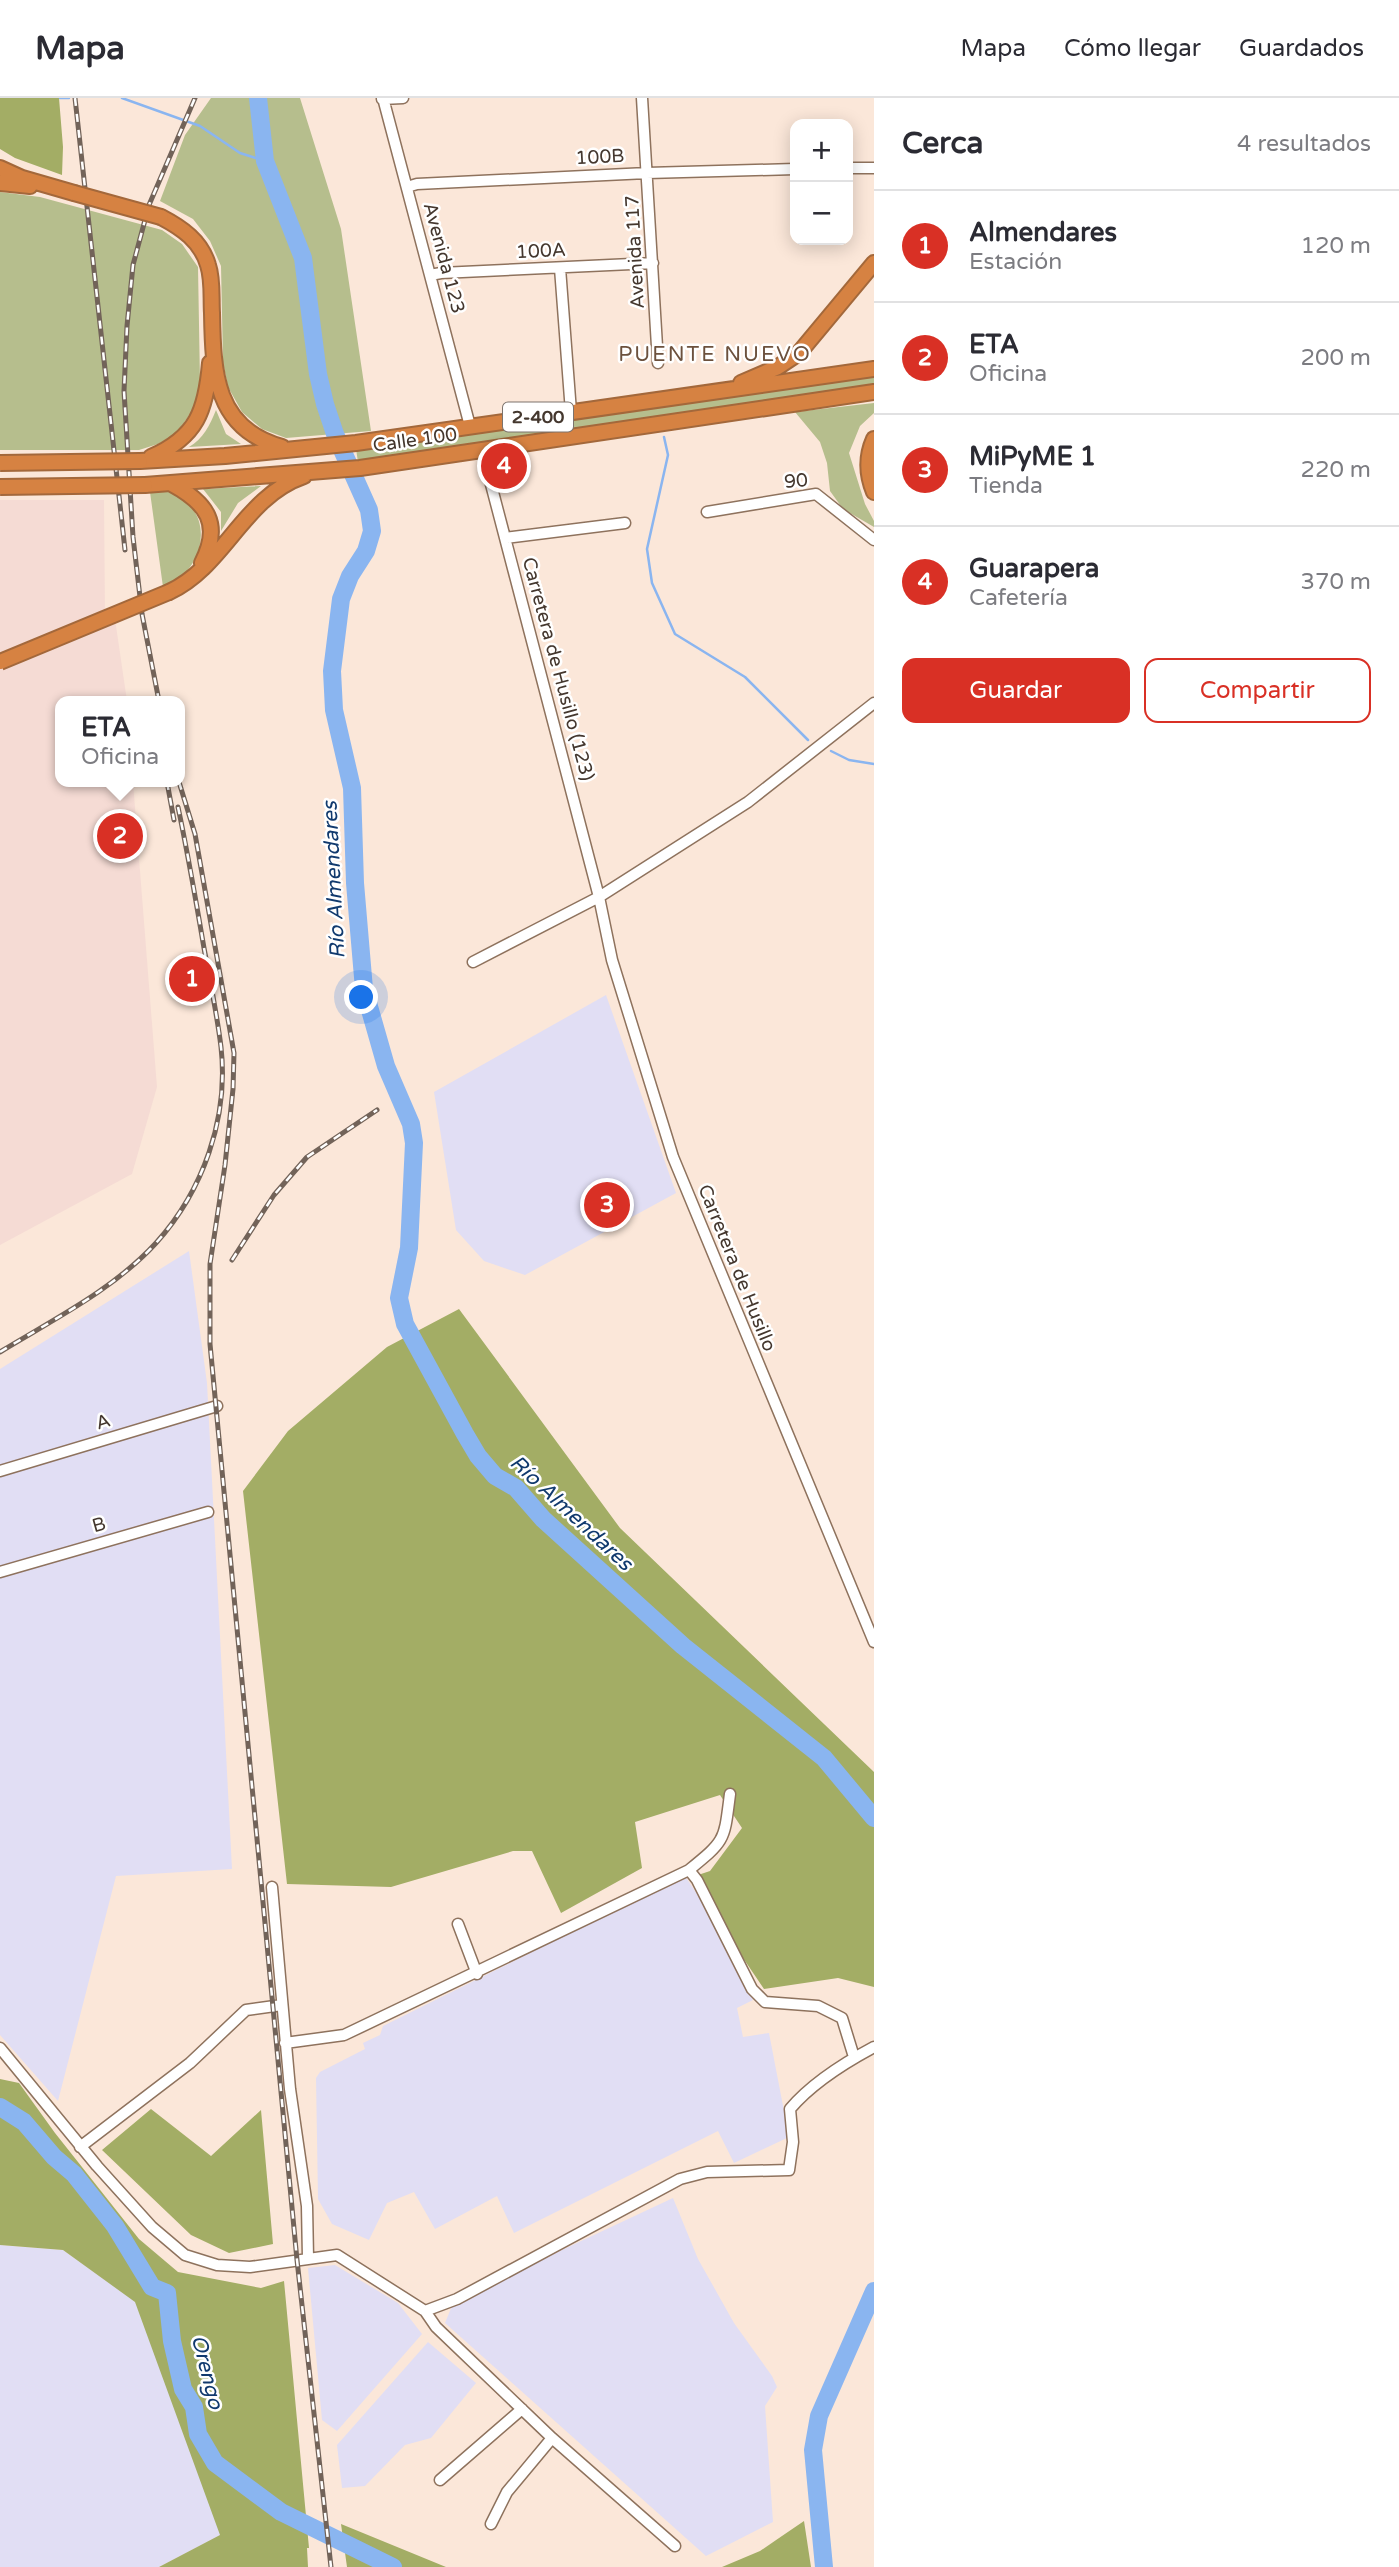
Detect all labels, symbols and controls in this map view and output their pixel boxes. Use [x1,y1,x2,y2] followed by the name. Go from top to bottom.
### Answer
[35,29,125,68] text: Mapa
[961,34,1026,63] text: Mapa
[1064,34,1201,63] text: Cómo llegar
[1239,34,1364,63] text: Guardados
[790,119,853,245] map controls
[790,119,853,182] button: +
[902,125,983,162] text: Cerca
[1237,130,1371,158] text: 4 resultados
[575,145,625,169] street label: 100B
[790,182,853,245] button: −
[621,195,649,309] street label: Avenida 117
[419,200,469,316] street label: Avenida 123
[969,217,1117,248] text: Almendares
[918,232,932,260] text: 1
[1301,232,1371,260] text: 120 m
[515,239,567,263] street label: 100A
[969,248,1062,276] text: Estación
[969,329,1019,360] text: ETA
[618,342,812,367] district label: PUENTE NUEVO
[918,344,932,372] text: 2
[1301,344,1371,372] text: 200 m
[969,360,1047,388] text: Oficina
[503,402,573,432] road number: 2-400
[371,423,459,457] street label: Calle 100
[481,440,527,492] pin: 4
[969,441,1096,472] text: MiPyME 1
[918,456,932,484] text: 3
[1301,456,1371,484] text: 220 m
[783,469,809,493] street label: 90
[969,472,1043,500] text: Tienda
[969,553,1099,584] text: Guarapera
[518,555,598,783] street label: Carretera de Husillo (123)
[918,568,932,596] text: 4
[1301,568,1371,596] text: 370 m
[969,584,1068,612] text: Cafetería
[902,658,1130,723] button: Guardar
[1144,658,1371,723] button: Compartir
[55,696,185,787] popup
[81,712,131,743] text: ETA
[81,743,159,771] text: Oficina
[317,799,351,959] water label: Río Almendares
[97,810,143,862] pin: 2
[169,953,215,1005] pin: 1
[344,980,378,1014] your location
[584,1179,630,1231] pin: 3
[693,1181,781,1355] street label: Carretera de Husillo
[93,1409,113,1435] street label: A
[505,1450,639,1577] water label: Río Almendares
[90,1513,108,1537] street label: B
[186,2332,229,2413] water label: Orengo

